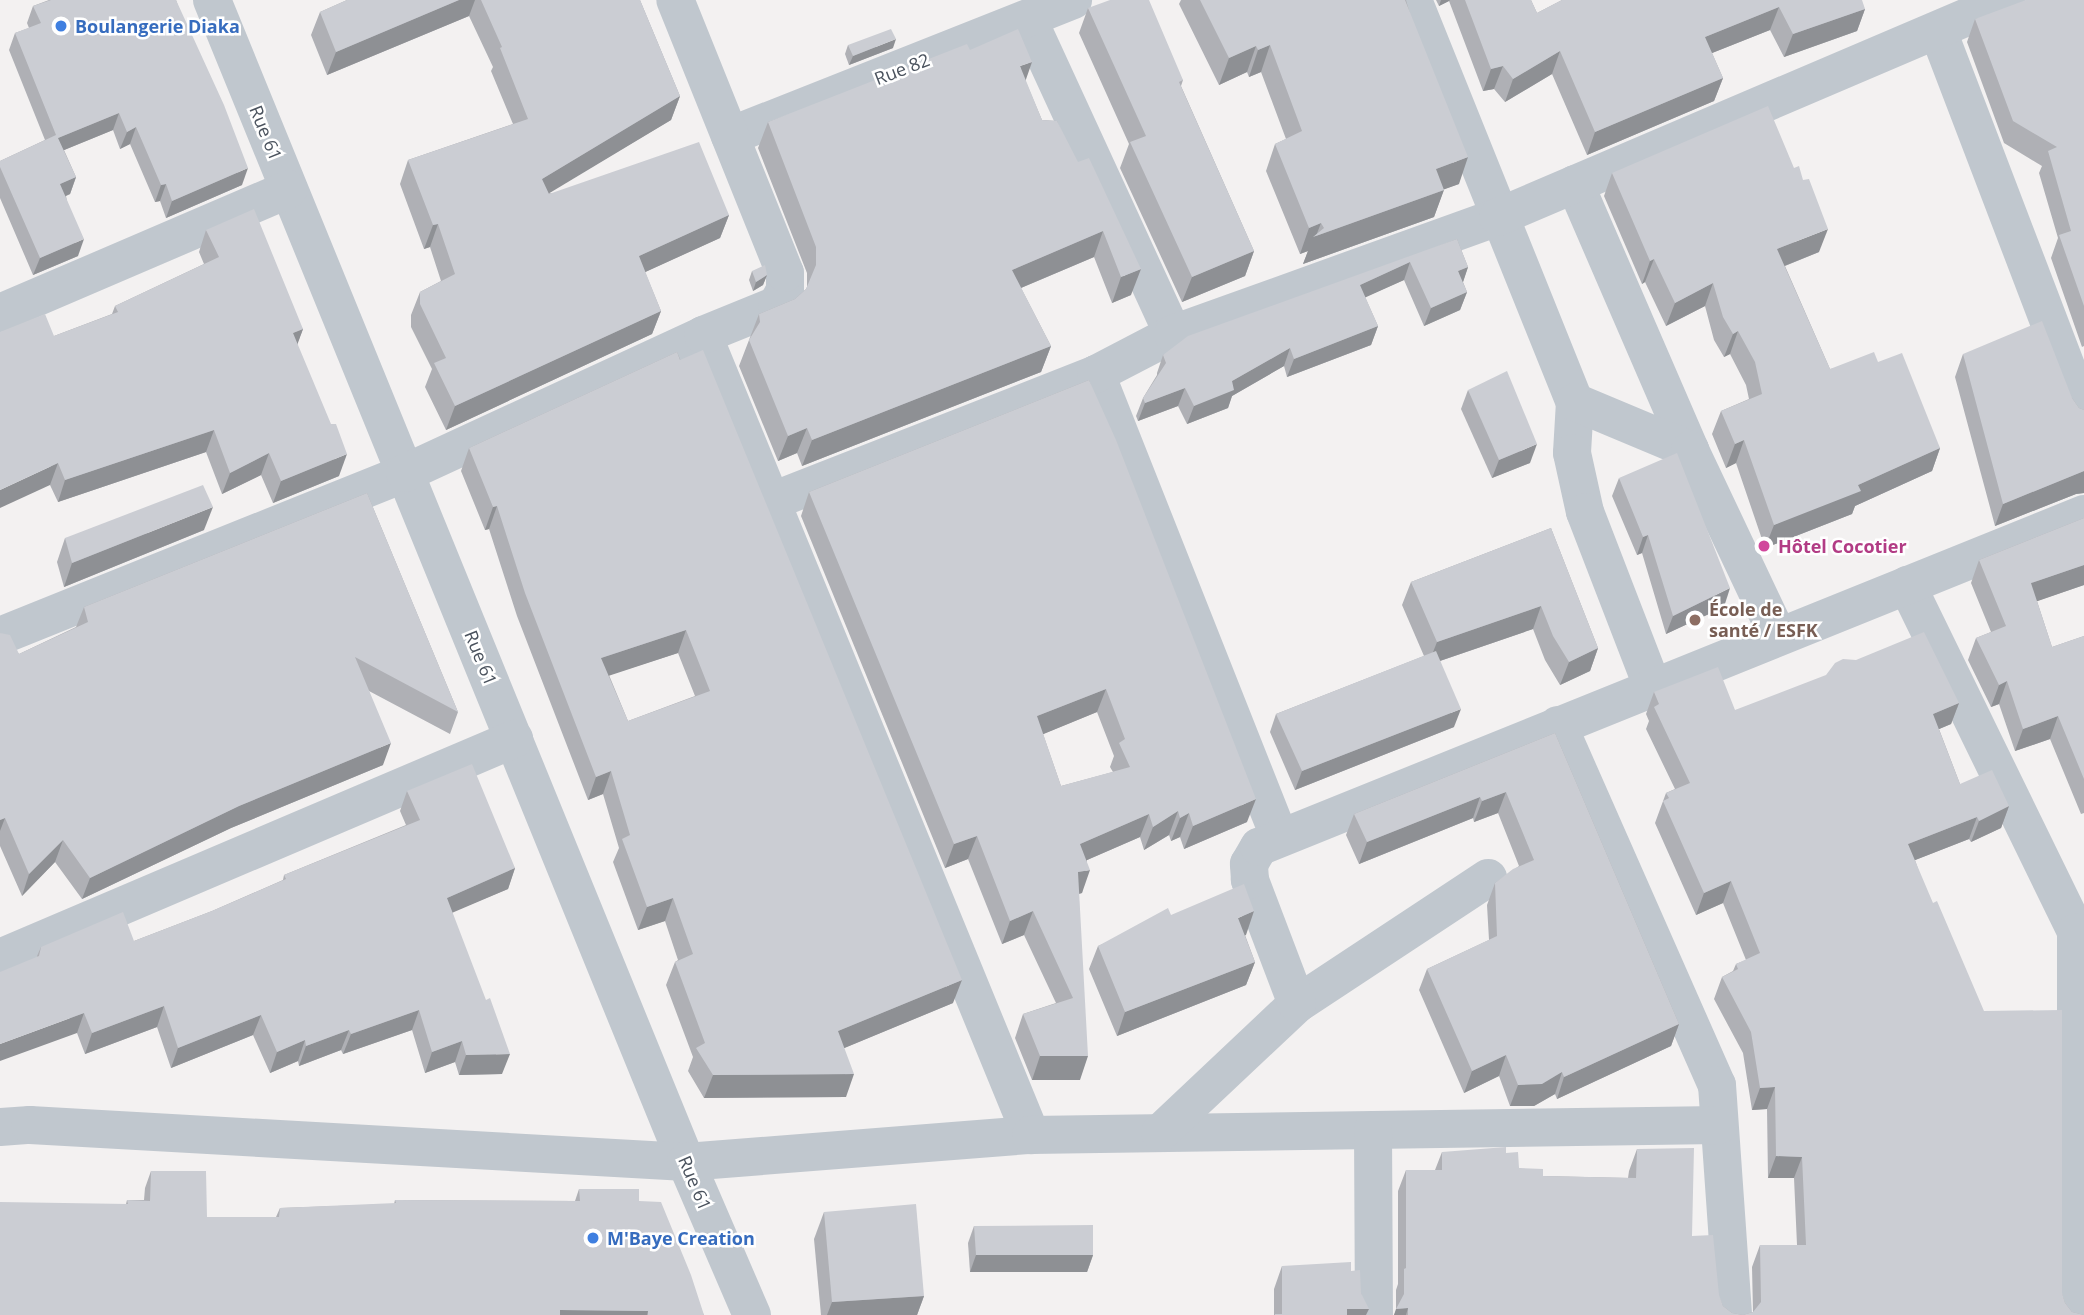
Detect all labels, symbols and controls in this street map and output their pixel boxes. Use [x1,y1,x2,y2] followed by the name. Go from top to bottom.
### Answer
[75,15,240,37] place label: Boulangerie Diaka
[53,18,69,34] marker: Boulangerie Diaka
[871,49,933,89] street label: Rue 82
[245,102,287,164] street label: Rue 61
[1778,535,1907,557] place label: Hôtel Cocotier
[1756,538,1772,554] marker: Hôtel Cocotier
[1709,599,1818,642] place label: École de santé / ESFK
[1687,612,1703,628] marker: École de santé / ESFK
[460,627,502,689] street label: Rue 61
[674,1152,716,1214] street label: Rue 61
[607,1227,755,1249] place label: M'Baye Creation
[585,1230,601,1246] marker: M'Baye Creation

